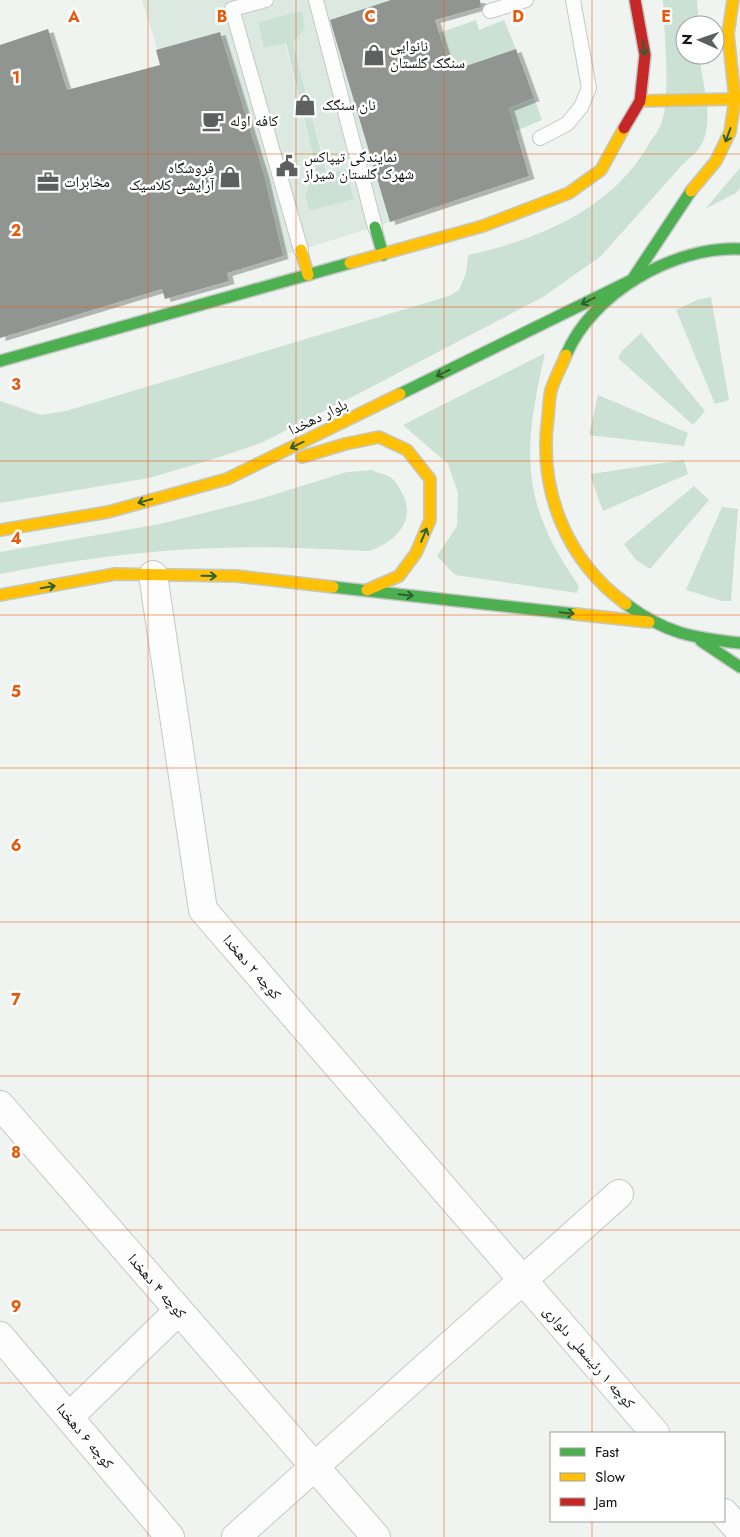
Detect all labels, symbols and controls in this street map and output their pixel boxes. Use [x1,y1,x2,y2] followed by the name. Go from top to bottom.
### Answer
[67,5,80,28] text: A
[217,5,227,28] text: B
[364,5,376,28] text: C
[512,5,524,28] text: D
[661,5,671,28] text: E
[675,15,725,65] north arrow
[677,34,697,45] text: N
[390,35,465,74] place label: نانوایی سنگک گلستان
[639,40,649,56] one-way arrow
[361,42,387,68] shop icon: نانوایی سنگک گلستان
[12,66,20,89] text: 1
[292,92,318,118] shop icon: نان سنگک
[322,94,376,116] place label: نان سنگک
[200,108,226,134] cafe icon: کافه اوله
[230,110,278,132] place label: کافه اوله
[722,126,732,142] one-way arrow
[303,146,414,185] place label: نمایندگی تیپاکس شهرک گلستان شیراز
[274,153,300,179] public building icon: نمایندگی تیپاکس شهرک گلستان شیراز
[129,157,215,196] place label: فروشگاه آرایشی کلاسیک
[217,164,243,190] shop icon: فروشگاه آرایشی کلاسیک
[35,169,61,195] office icon: مخابرات
[64,171,110,193] place label: مخابرات
[11,219,21,242] text: 2
[581,297,596,306] one-way arrow
[435,368,450,378] one-way arrow
[11,373,21,396] text: 3
[285,393,351,441] street label: بلوار دهخدا
[290,441,305,450] one-way arrow
[138,497,154,507] one-way arrow
[10,527,22,550] text: 4
[419,528,429,543] one-way arrow
[201,571,217,580] one-way arrow
[40,581,56,591] one-way arrow
[398,590,414,600] one-way arrow
[559,608,575,618] one-way arrow
[11,680,21,703] text: 5
[11,834,21,857] text: 6
[218,930,286,1004] street label: کوچه ۲ دهخدا
[11,988,21,1011] text: 7
[11,1141,21,1164] text: 8
[123,1249,191,1323] street label: کوچه ۴ دهخدا
[11,1295,21,1318] text: 9
[538,1301,640,1413] street label: کوچه ۱ رئیسعلی دلواری
[51,1398,119,1474] street label: کوچه ۶ دهخدا
[550,1432,725,1522] legend
[595,1441,619,1463] text: Fast
[595,1466,626,1488] text: Slow
[593,1491,618,1513] text: Jam

